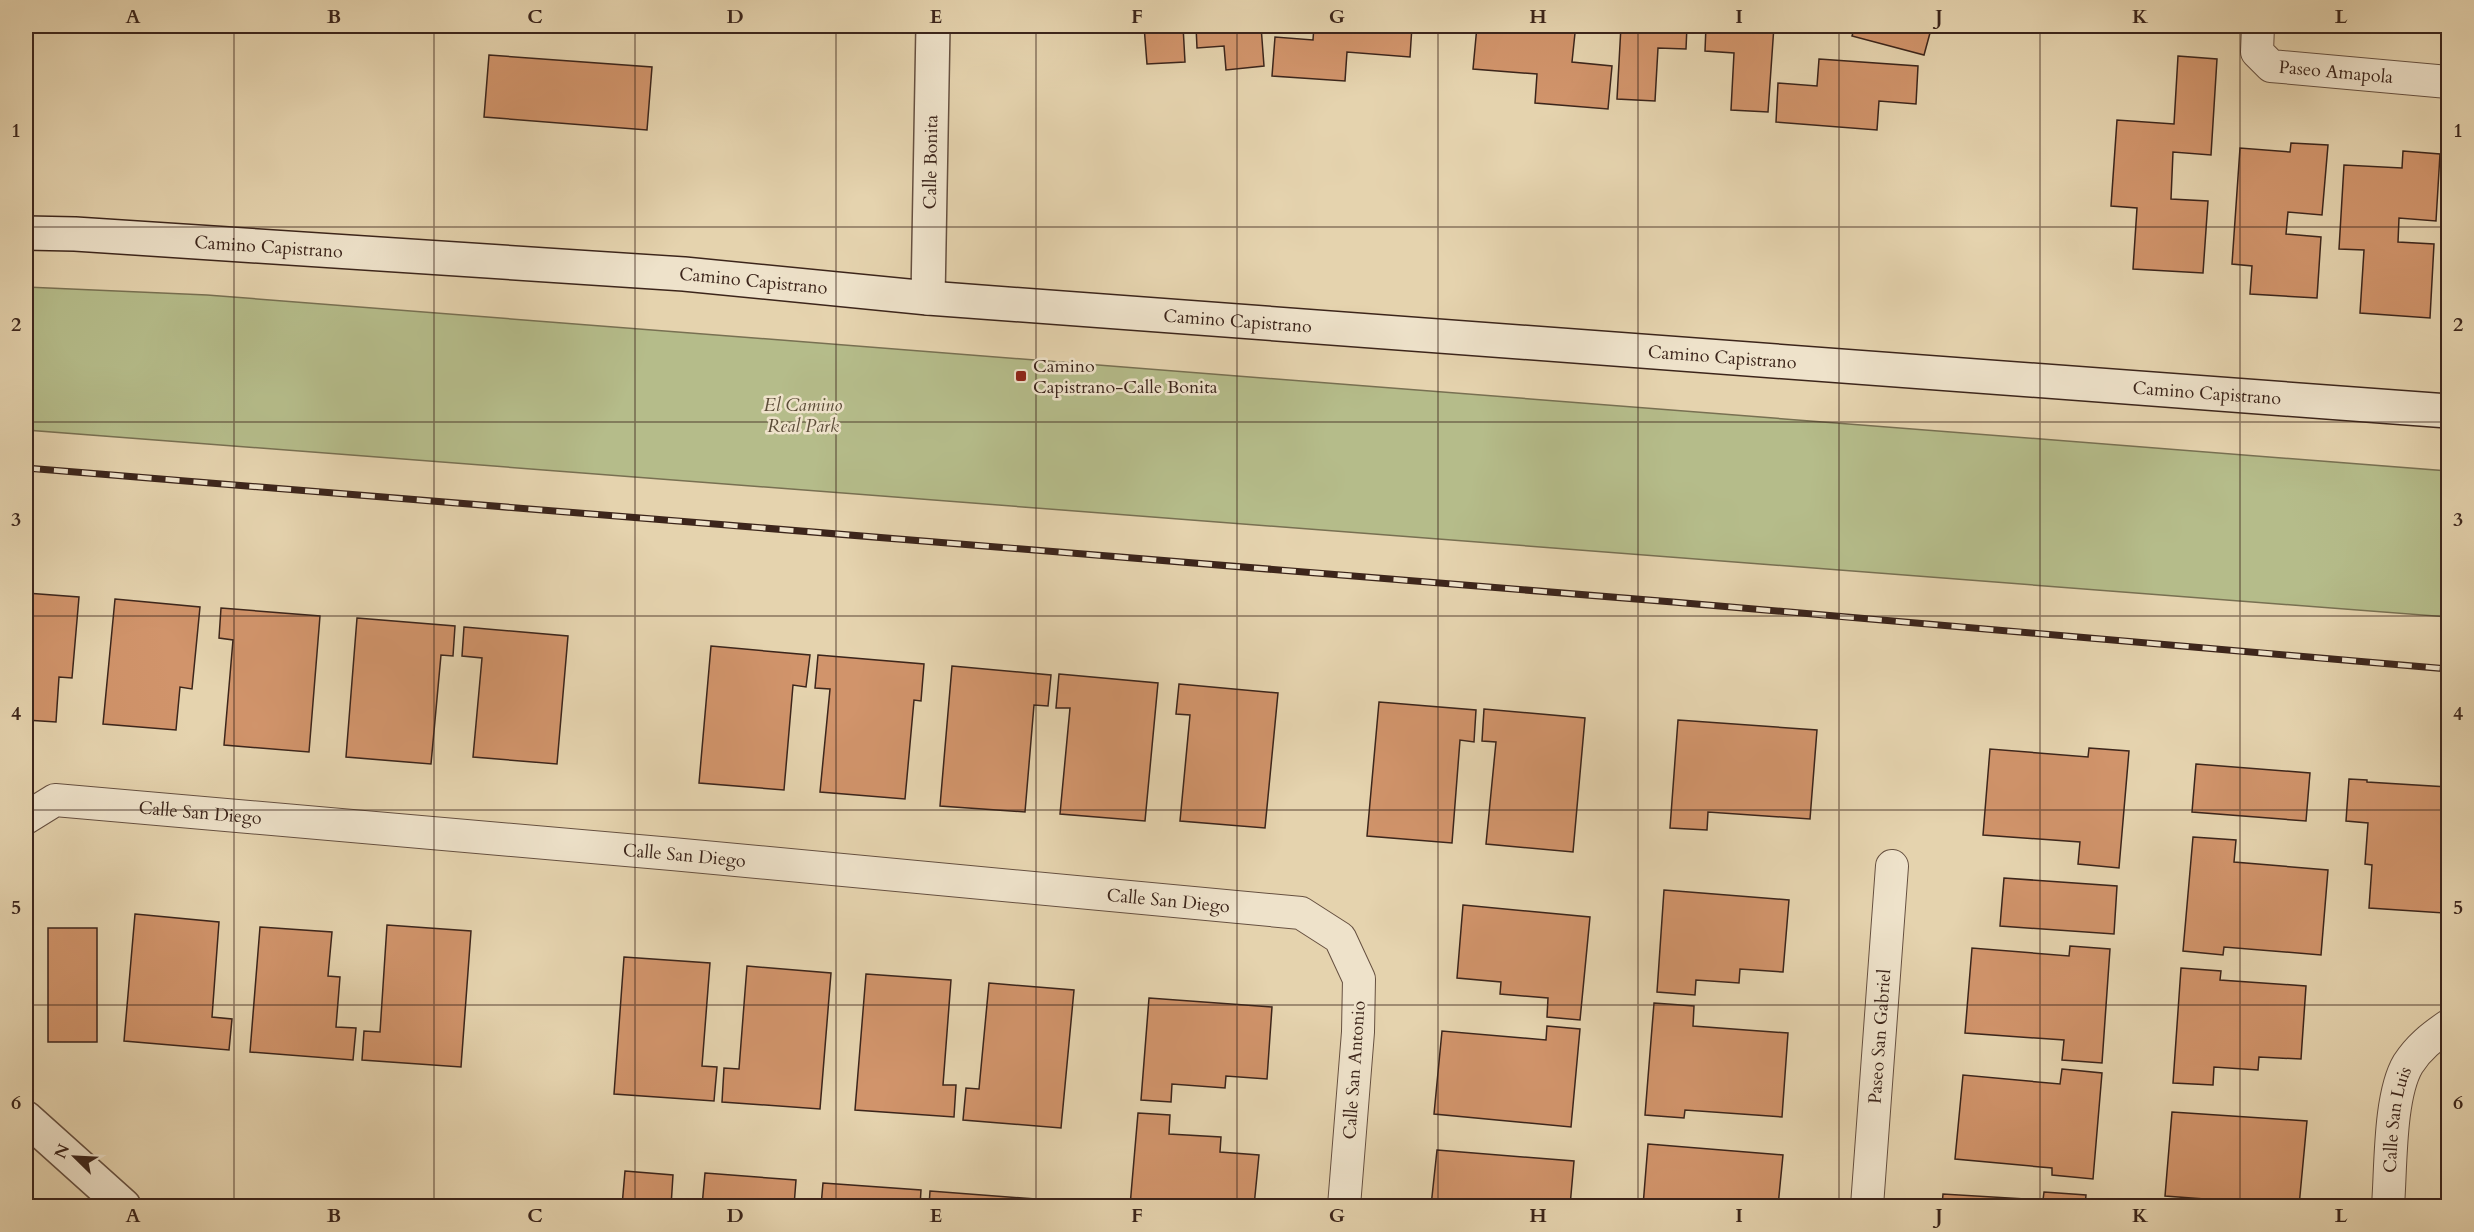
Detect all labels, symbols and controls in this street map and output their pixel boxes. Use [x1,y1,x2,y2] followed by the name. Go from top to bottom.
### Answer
[125,3,141,30] text: A
[327,3,341,30] text: B
[527,3,543,30] text: C
[726,3,744,30] text: D
[930,3,942,30] text: E
[1131,3,1143,30] text: F
[1329,3,1345,30] text: G
[1529,3,1547,30] text: H
[1735,3,1743,30] text: I
[1932,3,1943,30] text: J
[2132,3,2149,30] text: K
[2335,3,2348,30] text: L
[2278,55,2394,90] street label: Paseo Amapola
[918,114,944,210] street label: Calle Bonita
[11,117,21,144] text: 1
[2453,117,2463,144] text: 1
[193,230,344,265] street label: Camino Capistrano
[678,262,829,301] street label: Camino Capistrano
[1162,304,1313,340] street label: Camino Capistrano
[11,311,21,338] text: 2
[2453,311,2463,338] text: 2
[1647,340,1798,376] street label: Camino Capistrano
[1033,354,1218,400] place label: Camino Capistrano-Calle Bonita
[1014,369,1028,383] marker: Camino Capistrano-Calle Bonita
[2132,376,2282,412] street label: Camino Capistrano
[764,393,842,439] park label: El Camino Real Park
[11,506,21,533] text: 3
[2453,506,2463,533] text: 3
[11,700,21,727] text: 4
[2453,700,2463,727] text: 4
[138,795,263,831] street label: Calle San Diego
[622,838,747,874] street label: Calle San Diego
[1106,883,1231,919] street label: Calle San Diego
[11,894,21,921] text: 5
[2453,894,2463,921] text: 5
[1863,968,1897,1105] street label: Paseo San Gabriel
[1337,1000,1372,1140] street label: Calle San Antonio
[2378,1062,2418,1174] street label: Calle San Luis
[11,1089,21,1116] text: 6
[2453,1089,2463,1116] text: 6
[45,1127,105,1187] north arrow
[49,1140,75,1162] text: N
[125,1202,141,1229] text: A
[327,1202,341,1229] text: B
[527,1202,543,1229] text: C
[726,1202,744,1229] text: D
[930,1202,942,1229] text: E
[1131,1202,1143,1229] text: F
[1329,1202,1345,1229] text: G
[1529,1202,1547,1229] text: H
[1735,1202,1743,1229] text: I
[1932,1202,1943,1229] text: J
[2132,1202,2149,1229] text: K
[2335,1202,2348,1229] text: L

